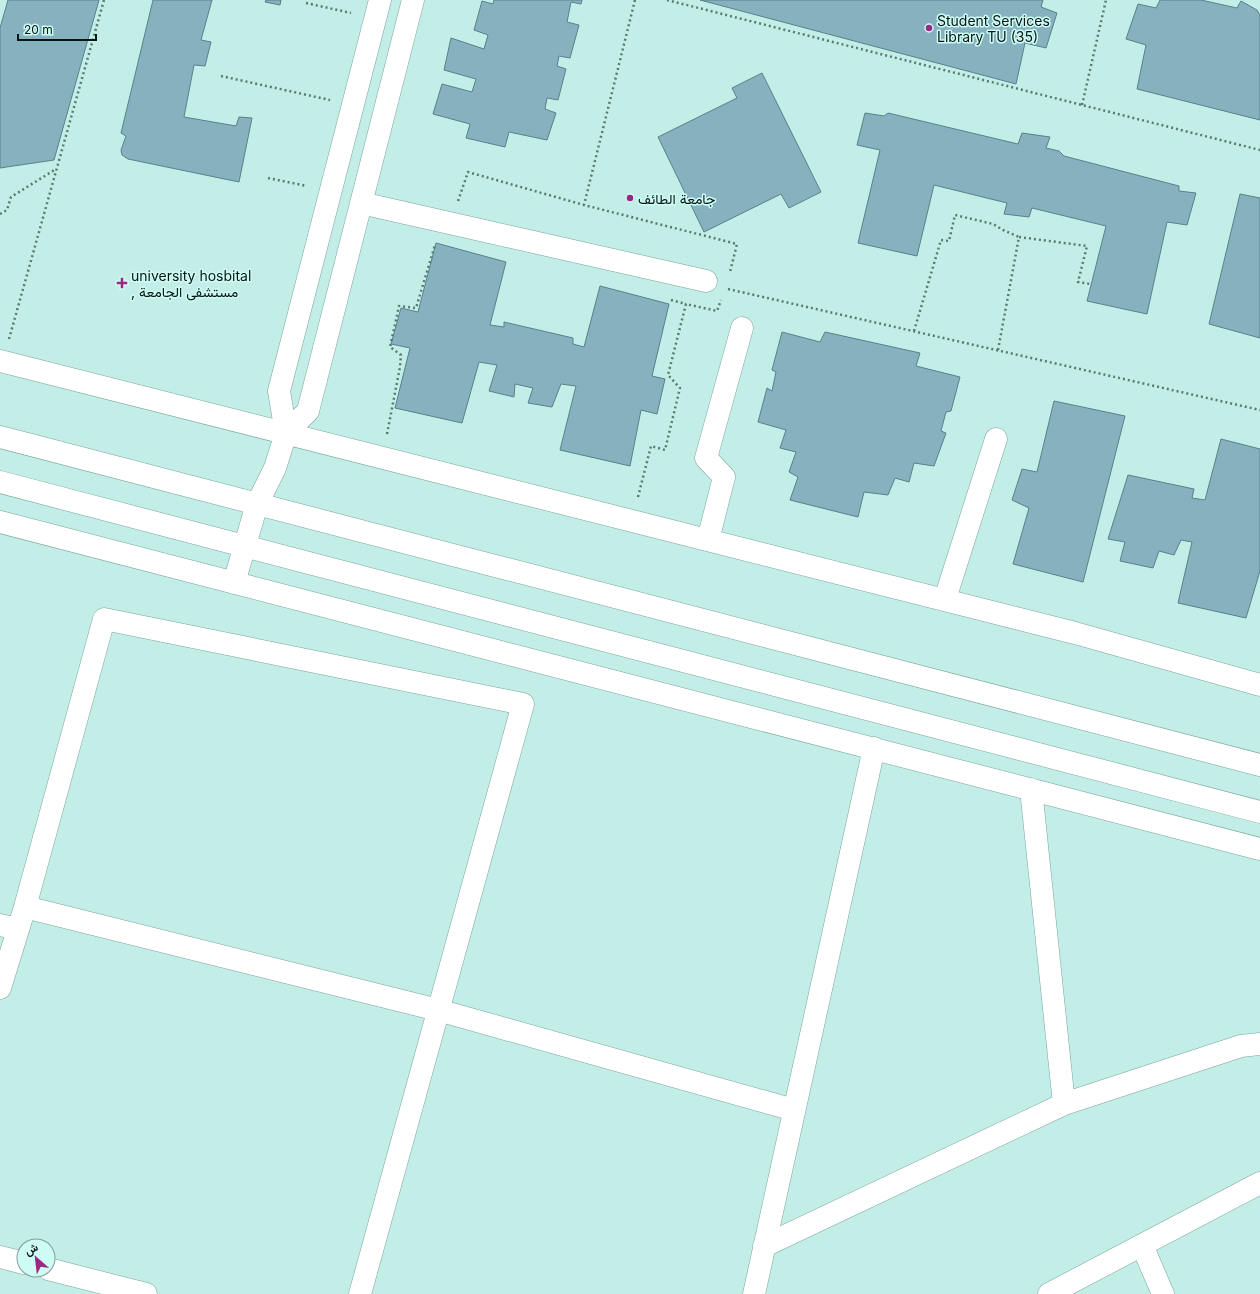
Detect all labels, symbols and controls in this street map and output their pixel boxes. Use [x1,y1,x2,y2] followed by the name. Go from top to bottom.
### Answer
[937,12,1050,45] place label: Student Services Library TU (35)
[18,16,96,42] scale bar
[24,22,53,37] text: 20 m
[924,23,934,33] marker: Student Services Library TU (35)
[638,190,715,208] place label: جامعة الطائف
[625,193,635,203] marker: جامعة الطائف
[131,267,251,301] place label: university hosbital , مستشفى الجامعة
[116,277,128,289] marker: university hosbital , مستشفى الجامعة
[16,1238,56,1278] north arrow
[22,1240,40,1258] text: ش

